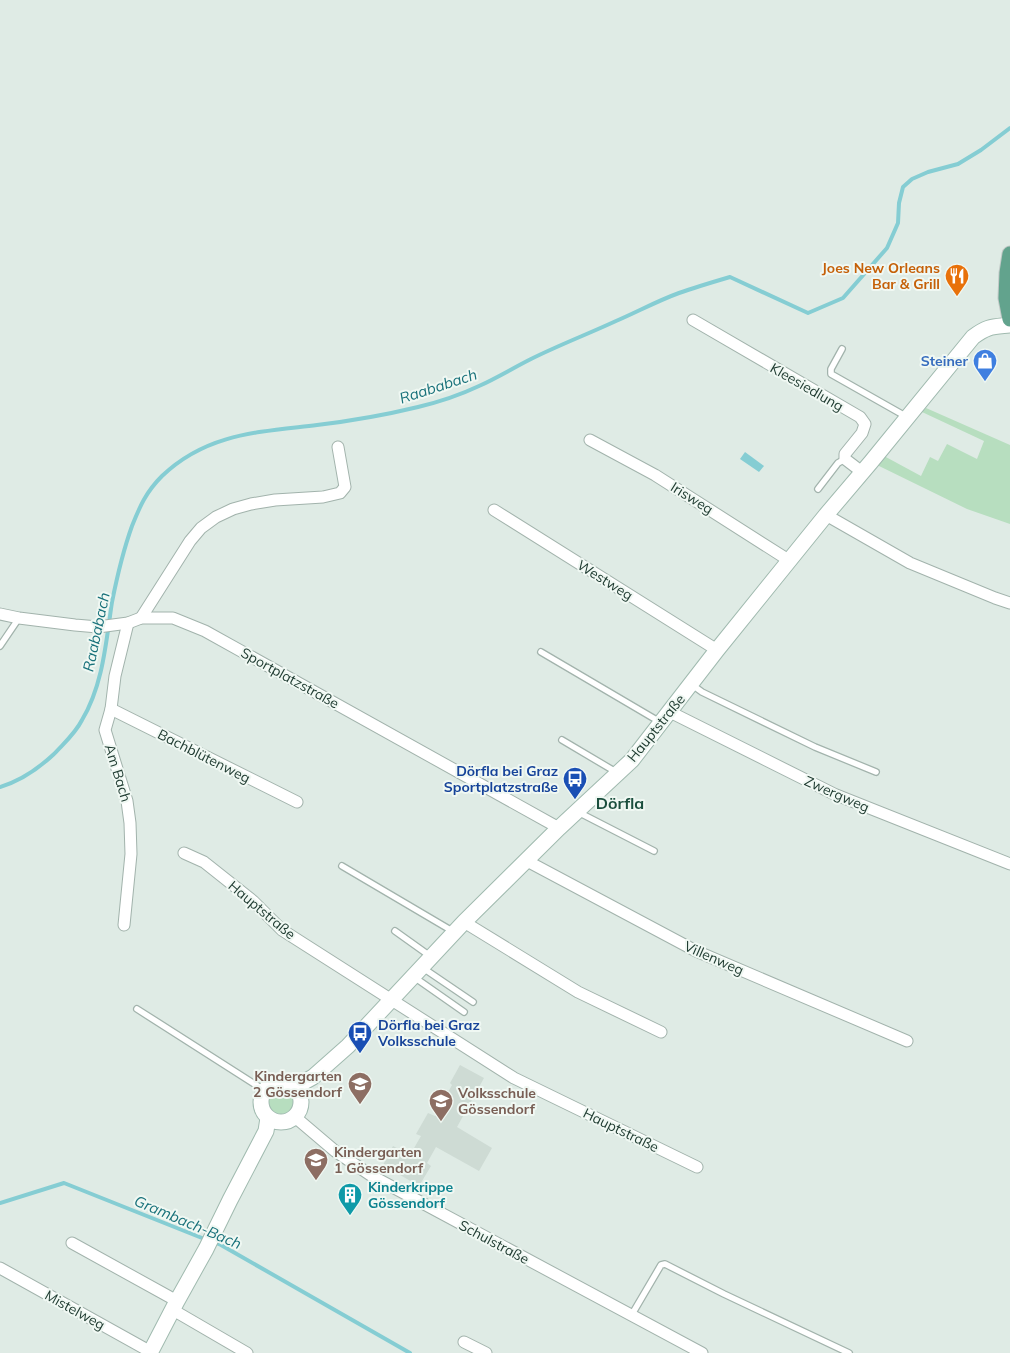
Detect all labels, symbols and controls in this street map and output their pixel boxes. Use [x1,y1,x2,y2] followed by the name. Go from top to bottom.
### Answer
[822,259,940,293] place label: Joes New Orleans Bar & Grill
[944,263,970,297] restaurant icon: Joes New Orleans Bar & Grill
[972,348,998,382] shop icon: Steiner
[921,352,968,370] place label: Steiner
[767,359,847,415] street label: Kleesiedlung
[397,364,479,407] water label: Raababach
[667,478,717,518] street label: Irisweg
[574,556,636,604] street label: Westweg
[78,590,114,673] water label: Raababach
[238,644,342,712] street label: Sportplatzstraße
[623,690,689,766] street label: Hauptstraße
[155,725,253,787] street label: Bachblütenweg
[101,742,135,804] street label: Am Bach
[444,762,558,796] place label: Dörfla bei Graz Sportplatzstraße
[562,766,588,800] bus stop icon: Dörfla bei Graz Sportplatzstraße
[802,772,872,816] street label: Zwergweg
[596,793,644,813] district label: Dörfla
[225,877,299,943] street label: Hauptstraße
[681,937,747,979] street label: Villenweg
[377,1016,480,1050] place label: Dörfla bei Graz Volksschule
[347,1020,373,1054] bus stop icon: Dörfla bei Graz Volksschule
[253,1067,343,1101] place label: Kindergarten 2 Gössendorf
[347,1071,373,1105] school or university icon: Kindergarten 2 Gössendorf
[457,1084,536,1118] place label: Volksschule Gössendorf
[428,1088,454,1122] school or university icon: Volksschule Gössendorf
[580,1104,662,1156] street label: Hauptstraße
[334,1143,424,1177] place label: Kindergarten 1 Gössendorf
[303,1147,329,1181] school or university icon: Kindergarten 1 Gössendorf
[368,1178,454,1212] place label: Kinderkrippe Gössendorf
[337,1182,363,1216] building icon: Kinderkrippe Gössendorf
[132,1191,245,1253] water label: Grambach-Bach
[456,1216,532,1268] street label: Schulstraße
[42,1286,108,1334] street label: Mistelweg

